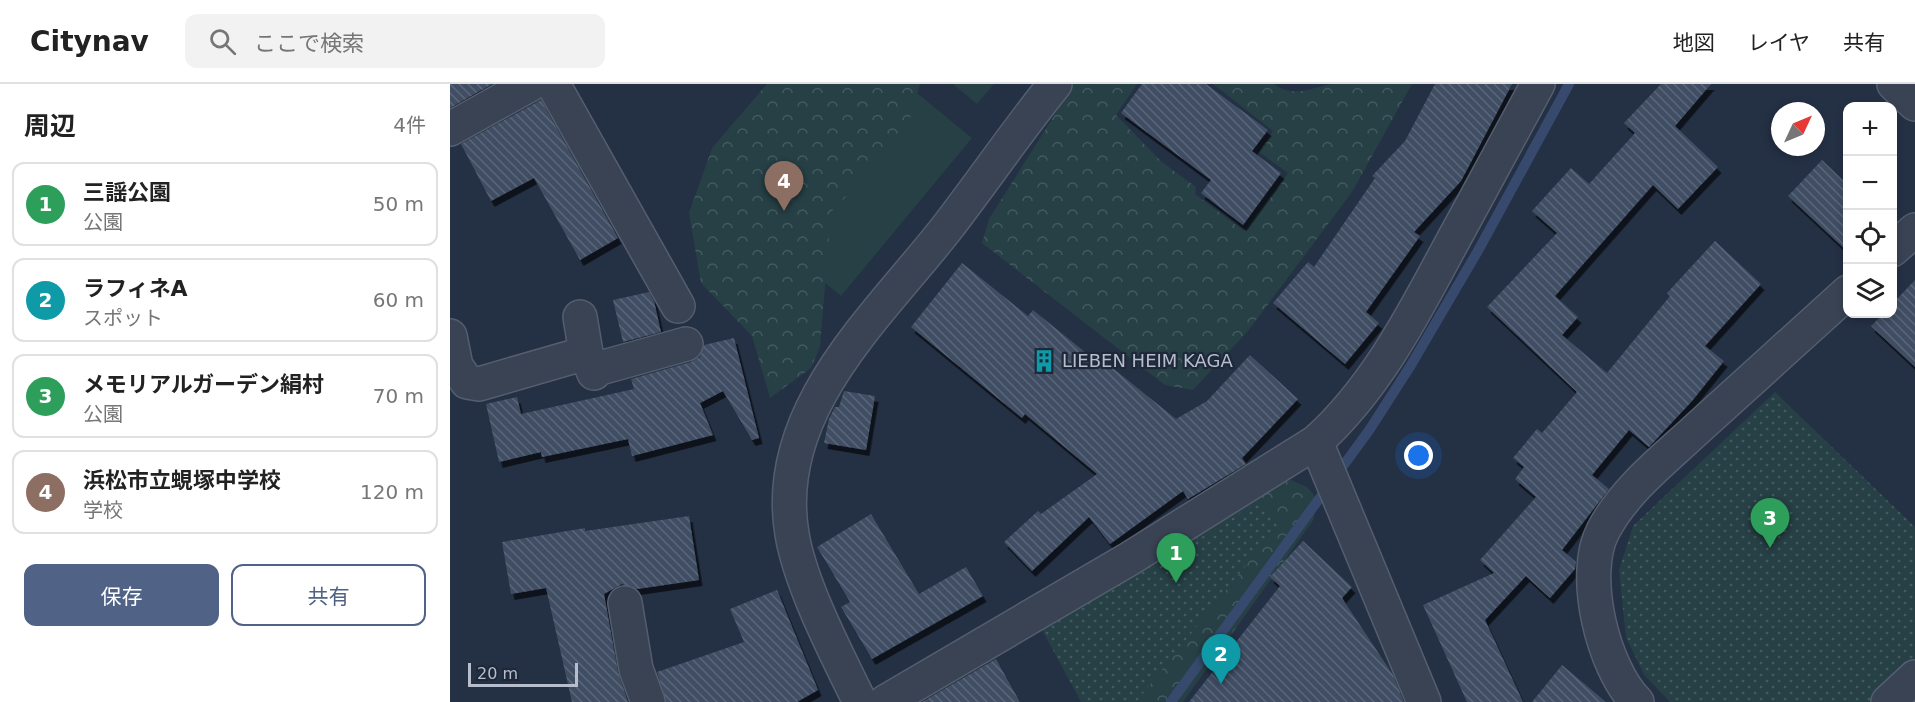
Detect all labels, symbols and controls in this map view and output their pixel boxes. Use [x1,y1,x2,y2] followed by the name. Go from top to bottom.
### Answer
[185,14,605,68] search box
[30,25,149,58] text: Citynav
[206,25,239,58] icon: search
[254,31,364,56] text: ここで検索
[1673,31,1715,55] text: 地図
[1748,31,1810,55] text: レイヤ
[1843,31,1885,55] text: 共有
[1771,102,1825,156] north arrow
[1843,102,1897,318] map controls
[1843,102,1897,156] button: +
[24,111,76,141] text: 周辺
[393,113,426,137] text: 4件
[1843,156,1897,210] button: −
[764,162,804,211] pin: 4
[83,180,171,205] text: 三謡公園
[39,192,52,216] text: 1
[373,192,424,216] text: 50 m
[83,210,123,234] text: 公園
[1843,210,1897,264] button: locate
[1843,264,1897,318] button: layers
[83,276,188,301] text: ラフィネA
[39,288,52,312] text: 2
[373,288,424,312] text: 60 m
[83,306,163,330] text: スポット
[1031,348,1057,374] building icon: LIEBEN HEIM KAGA
[1062,350,1234,371] place label: LIEBEN HEIM KAGA
[83,372,324,397] text: メモリアルガーデン絹村
[39,384,52,408] text: 3
[373,384,424,408] text: 70 m
[83,402,123,426] text: 公園
[1404,441,1433,470] your location
[83,468,281,493] text: 浜松市立蜆塚中学校
[39,480,52,504] text: 4
[360,480,424,504] text: 120 m
[83,498,123,522] text: 学校
[1750,498,1790,548] pin: 3
[1156,534,1196,583] pin: 1
[24,564,219,626] button: 保存
[231,564,426,626] button: 共有
[1202,634,1240,684] pin: 2
[468,660,578,688] scale bar
[477,664,518,683] text: 20 m

